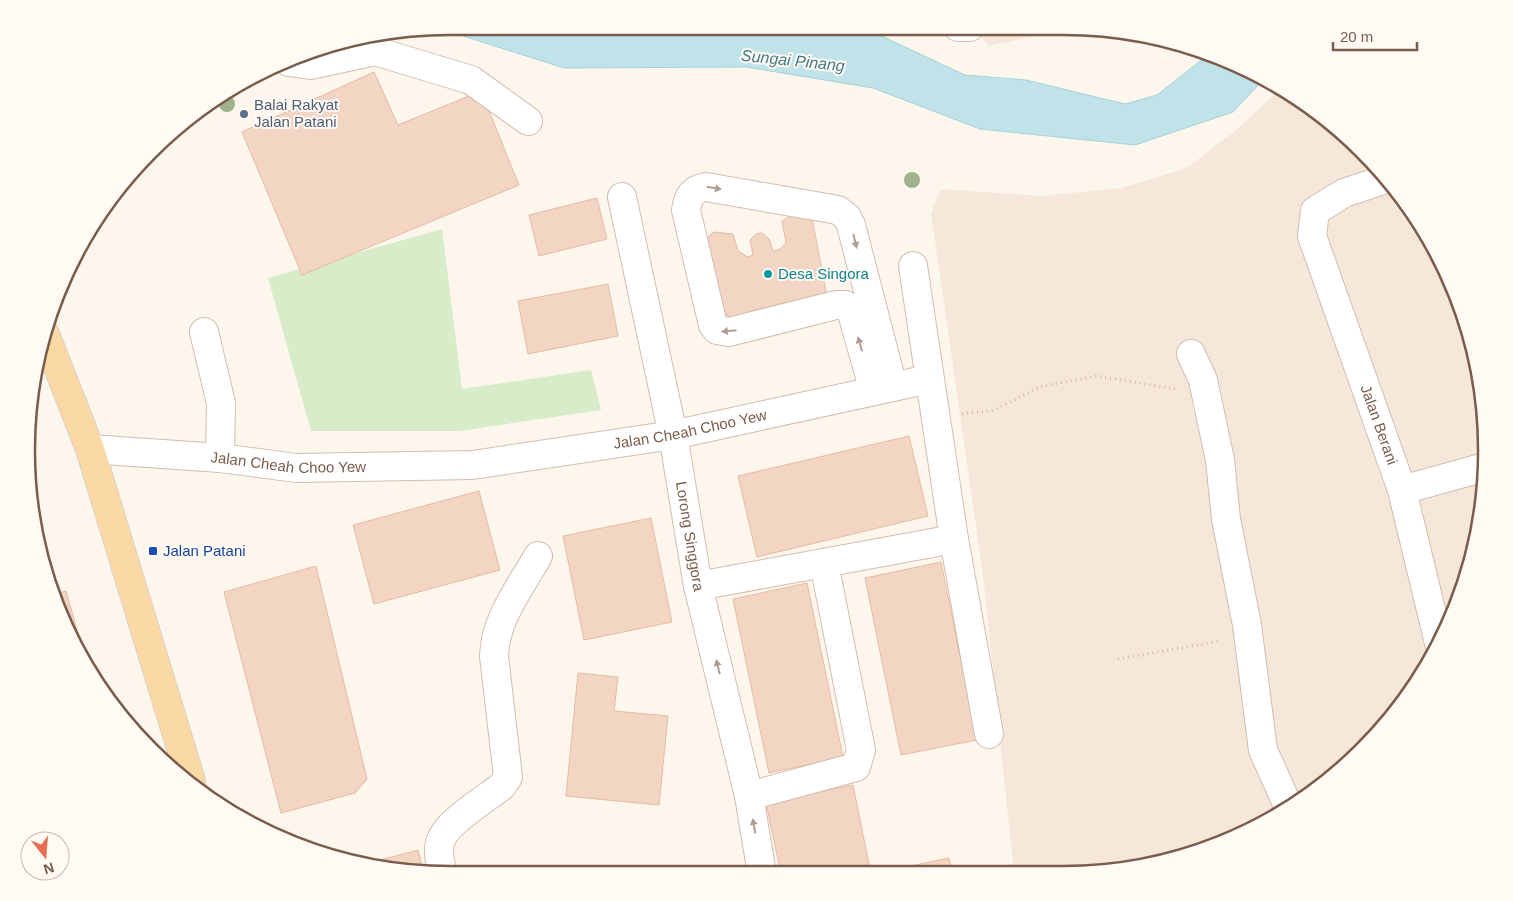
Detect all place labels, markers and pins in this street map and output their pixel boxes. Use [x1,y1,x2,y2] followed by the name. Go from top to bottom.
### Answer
[254,96,339,130] place label: Balai Rakyat Jalan Patani
[238,108,250,120] marker: Balai Rakyat Jalan Patani
[778,265,870,282] place label: Desa Singora
[762,268,774,280] marker: Desa Singora
[163,542,246,559] place label: Jalan Patani
[147,545,159,557] marker: Jalan Patani

